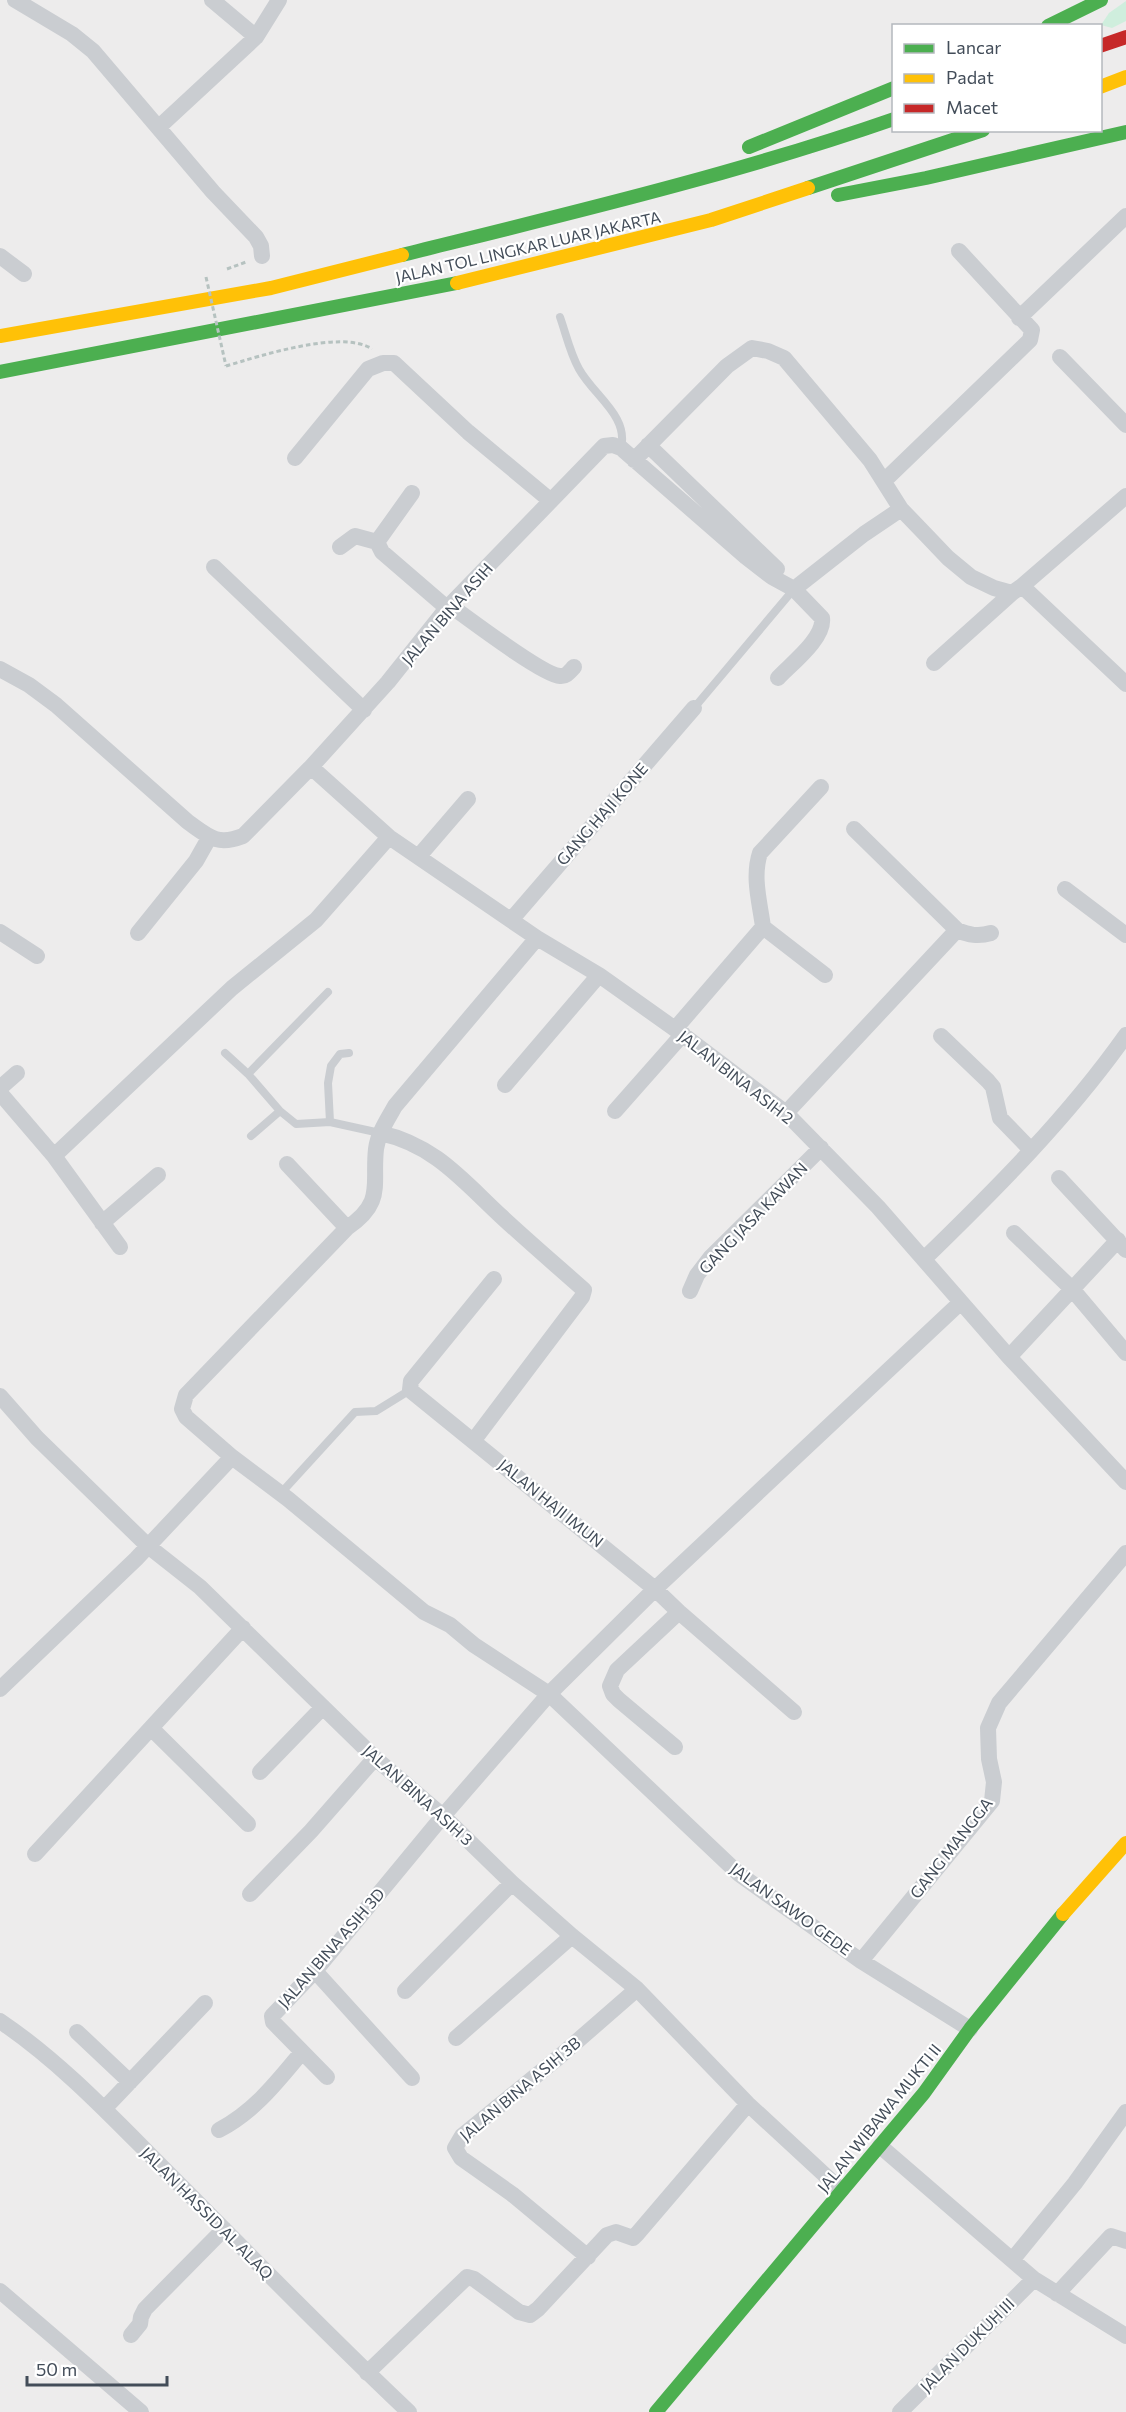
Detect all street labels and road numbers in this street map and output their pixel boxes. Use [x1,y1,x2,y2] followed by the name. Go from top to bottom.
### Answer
[393,207,662,286] street label: JALAN TOL LINGKAR LUAR JAKARTA
[397,559,496,669] street label: JALAN BINA ASIH
[552,759,651,869] street label: GANG HAJI KONE
[675,1026,798,1128] street label: JALAN BINA ASIH 2
[695,1158,811,1277] street label: GANG JASA KAWAN
[495,1454,608,1551] street label: JALAN HAJI IMUN
[360,1740,477,1849] street label: JALAN BINA ASIH 3
[905,1794,996,1902] street label: GANG MANGGA
[727,1858,855,1959] street label: JALAN SAWO GEDE
[273,1884,388,2012] street label: JALAN BINA ASIH 3D
[456,2033,584,2145] street label: JALAN BINA ASIH 3B
[813,2040,944,2196] street label: JALAN WIBAWA MUKTI II
[137,2143,277,2283] street label: JALAN HASSID AL ALAQ
[916,2294,1018,2396] street label: JALAN DUKUH III

